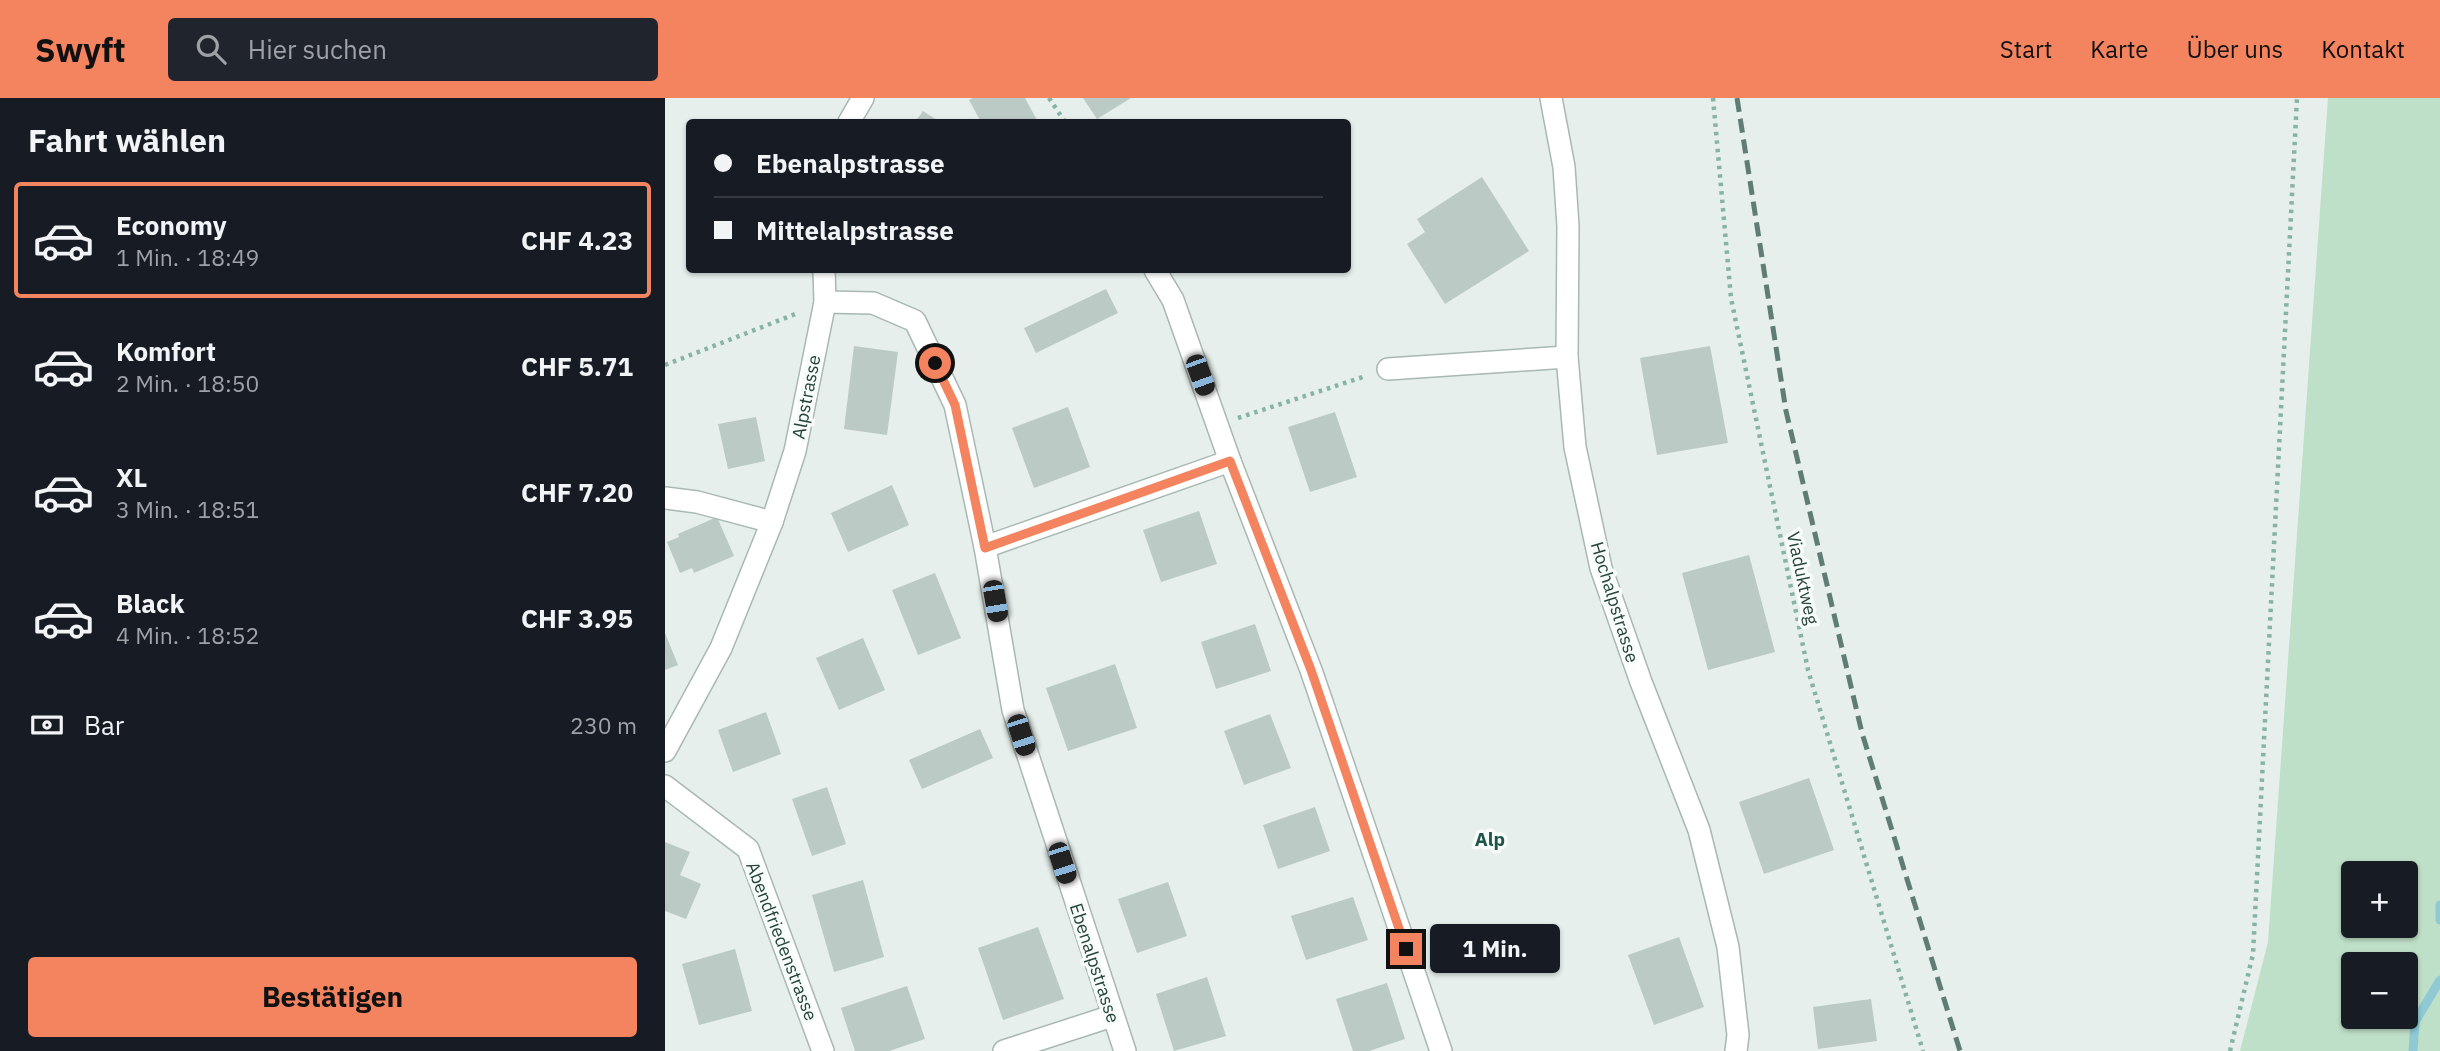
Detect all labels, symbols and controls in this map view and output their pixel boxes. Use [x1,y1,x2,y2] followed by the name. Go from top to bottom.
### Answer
[168,18,658,81] search box
[35,28,126,71] text: Swyft
[192,30,230,68] icon: search
[248,32,387,66] text: Hier suchen
[2000,33,2052,65] text: Start
[2090,33,2148,65] text: Karte
[2186,33,2283,65] text: Über uns
[2321,33,2405,65] text: Kontakt
[28,119,226,161] text: Fahrt wählen
[756,146,945,180] text: Ebenalpstrasse
[116,208,227,242] text: Economy
[32,209,95,272] icon: car
[756,213,954,247] text: Mittelalpstrasse
[521,223,633,257] text: CHF 4.23
[116,242,259,272] text: 1 Min. · 18:49
[116,334,216,368] text: Komfort
[32,335,95,398] icon: car
[919,347,951,379] route start
[521,349,633,383] text: CHF 5.71
[1183,352,1218,398] car
[787,353,825,441] street label: Alpstrasse
[116,368,259,398] text: 2 Min. · 18:50
[116,460,147,494] text: XL
[32,461,95,524] icon: car
[521,475,633,509] text: CHF 7.20
[116,494,259,524] text: 3 Min. · 18:51
[1782,529,1824,627] street label: Viaduktweg
[1586,539,1644,665] street label: Hochalpstrasse
[982,578,1009,624] car
[116,586,184,620] text: Black
[32,587,95,650] icon: car
[521,601,633,635] text: CHF 3.95
[116,620,259,650] text: 4 Min. · 18:52
[28,706,66,744] icon: cash
[84,708,124,742] text: Bar
[570,710,637,740] text: 230 m
[1005,712,1038,758] car
[1475,827,1505,851] district label: Alp
[1046,840,1079,886] car
[741,858,823,1024] street label: Abendfriedenstrasse
[2341,861,2418,1029] map controls
[2341,861,2418,938] button: +
[1065,900,1125,1026] street label: Ebenalpstrasse
[1431,924,1560,974] callout: 1 Min.
[1390,933,1422,965] route end
[1462,933,1528,963] text: 1 Min.
[2341,952,2418,1029] button: −
[28,957,637,1037] button: Bestätigen

